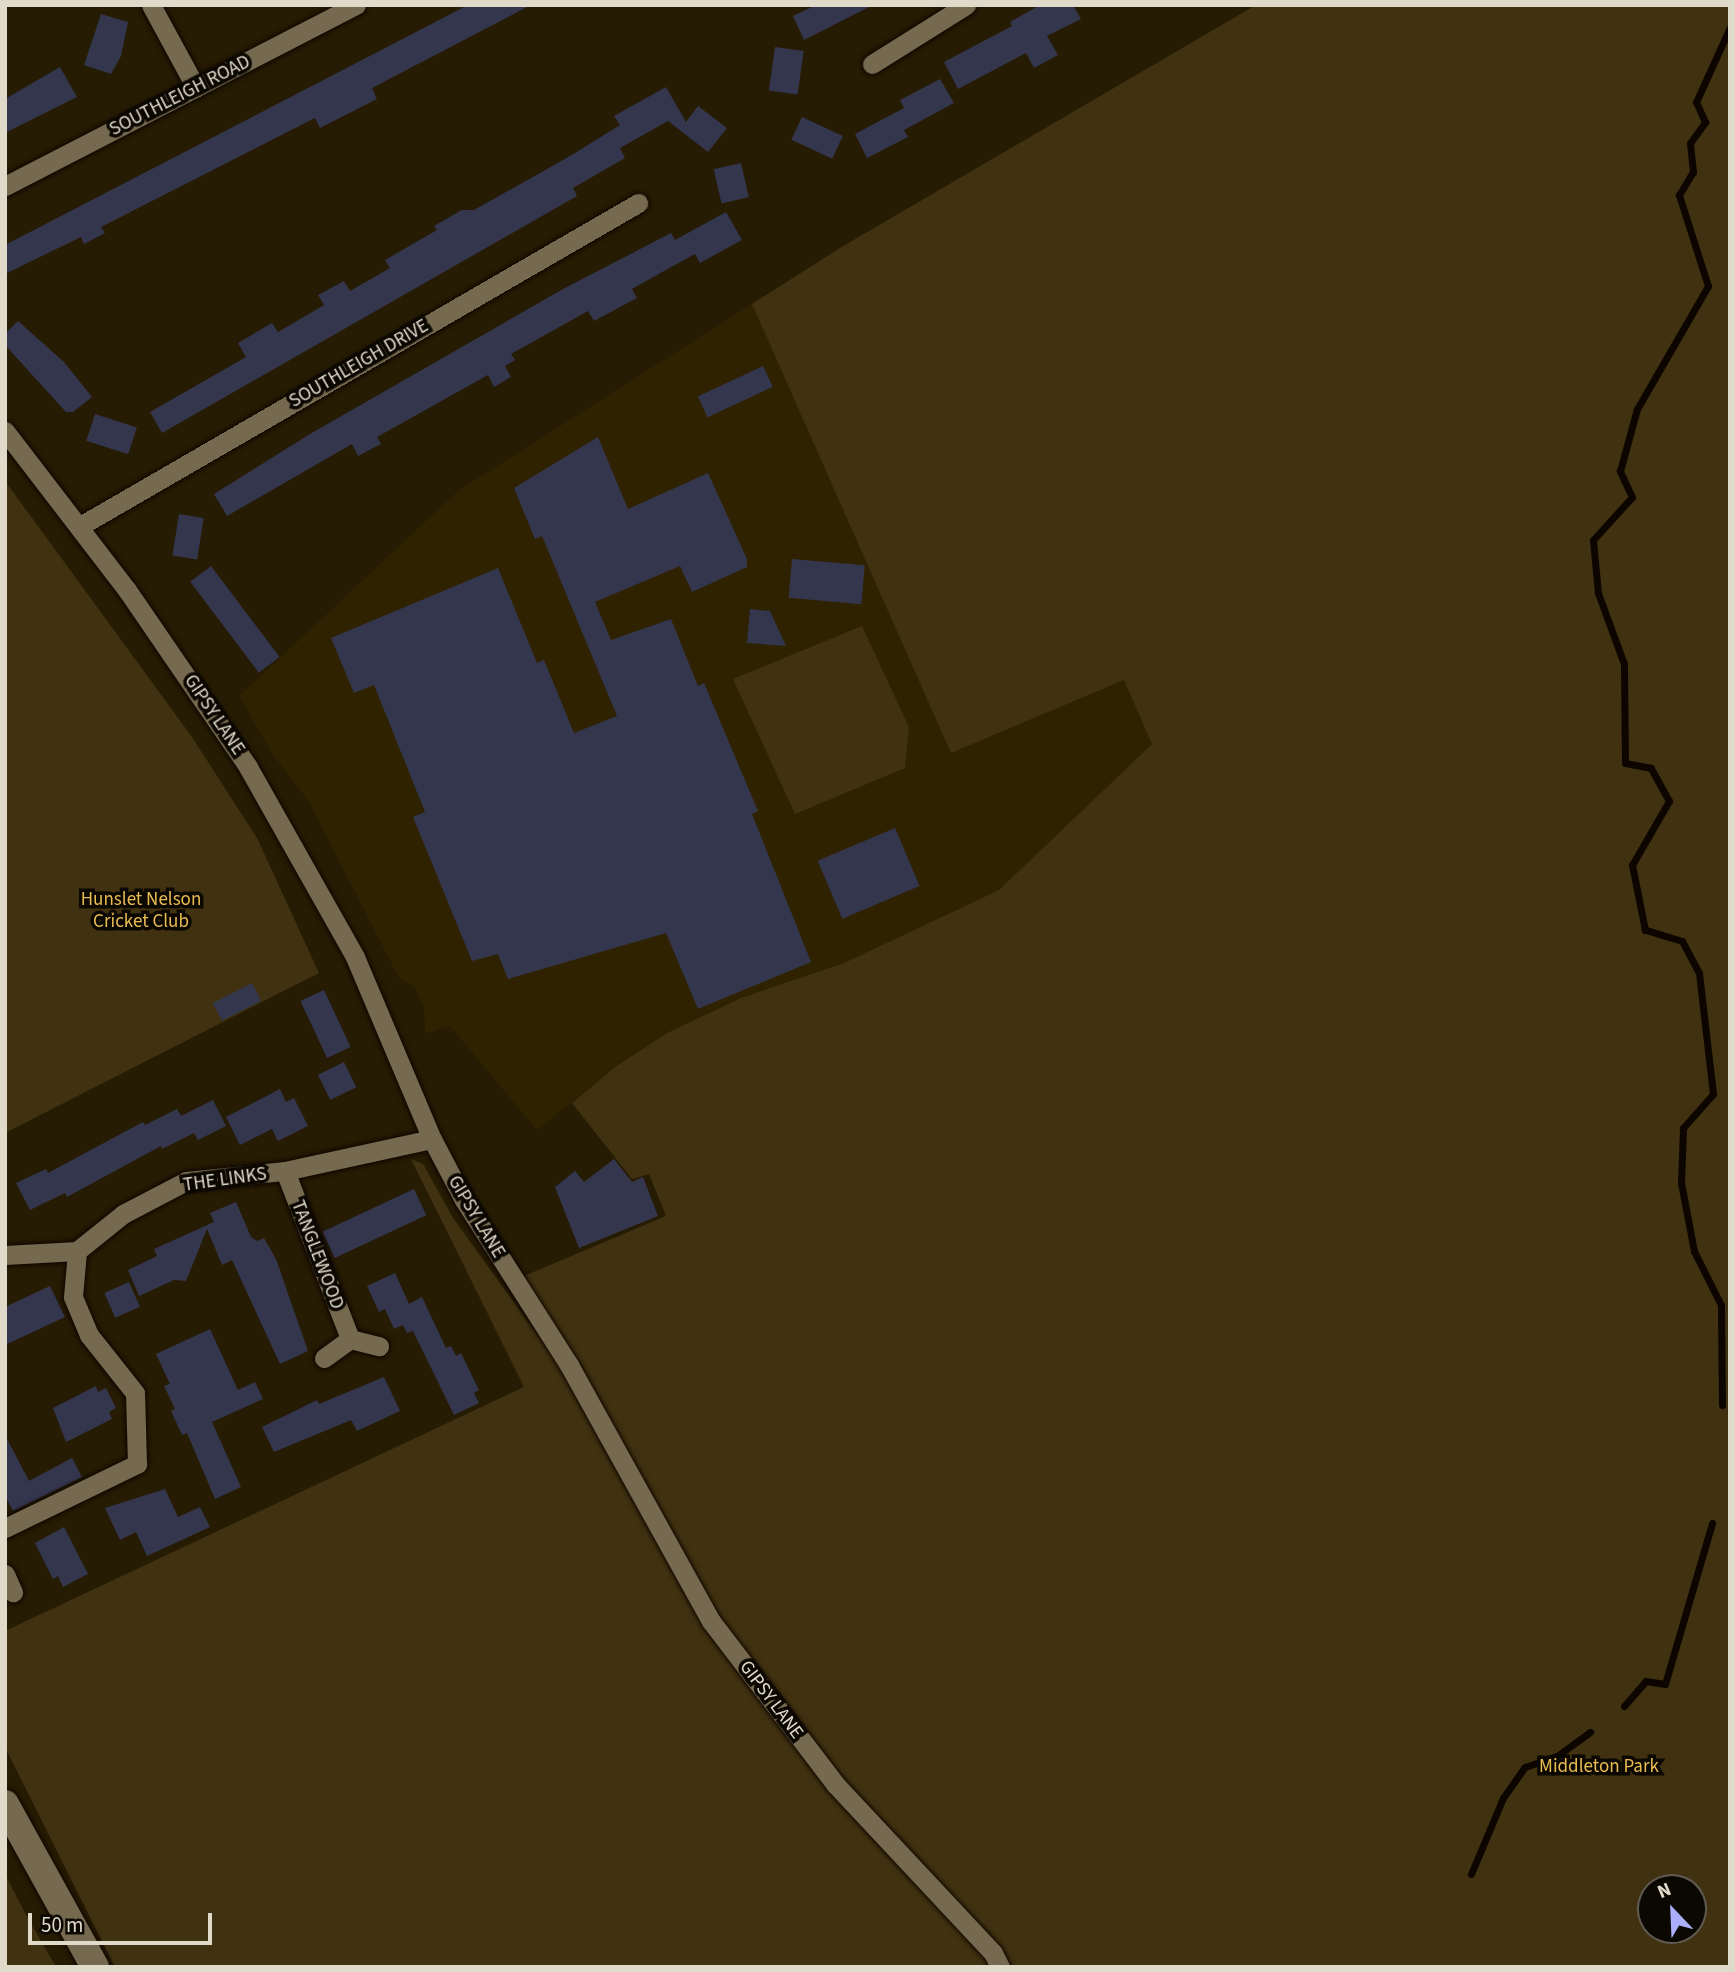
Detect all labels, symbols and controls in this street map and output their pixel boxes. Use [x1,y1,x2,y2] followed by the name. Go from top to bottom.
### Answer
[106,51,254,141] street label: SOUTHLEIGH ROAD
[285,315,433,413] street label: SOUTHLEIGH DRIVE
[179,671,249,759] street label: GIPSY LANE
[81,889,201,933] park label: Hunslet Nelson Cricket Club
[182,1163,268,1197] street label: THE LINKS
[443,1172,509,1262] street label: GIPSY LANE
[286,1197,348,1313] street label: TANGLEWOOD
[734,1656,808,1744] street label: GIPSY LANE
[1539,1756,1659,1778] park label: Middleton Park
[1637,1874,1707,1944] north arrow
[1653,1876,1675,1906] text: N
[32,1898,215,1942] scale bar
[41,1910,83,1940] text: 50 m

